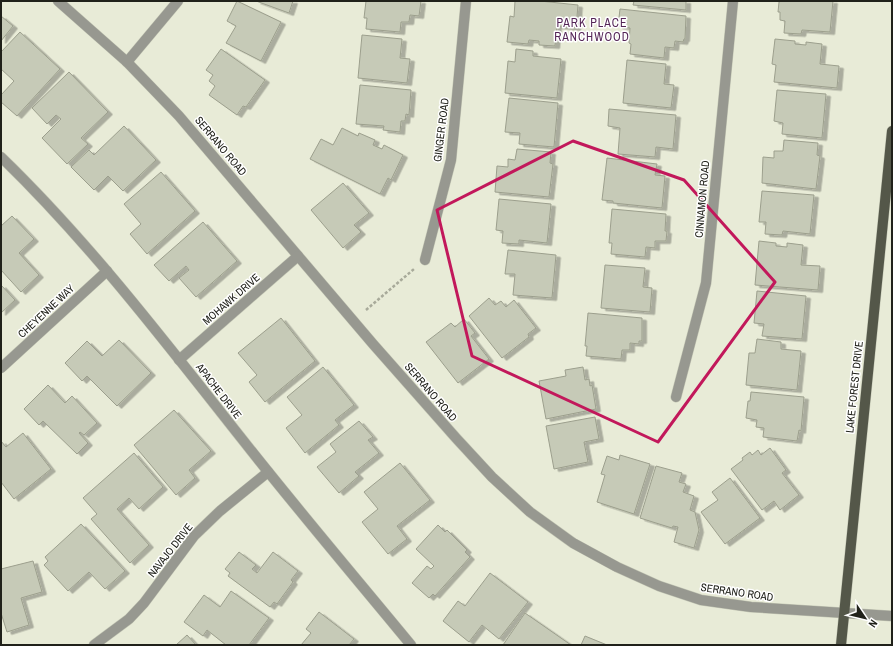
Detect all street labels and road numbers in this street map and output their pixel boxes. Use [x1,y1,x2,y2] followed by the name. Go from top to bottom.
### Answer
[430,97,452,163] street label: GINGER ROAD
[192,113,250,179] street label: SERRANO ROAD
[692,160,712,238] street label: CINNAMON ROAD
[199,270,263,328] street label: MOHAWK DRIVE
[15,281,77,341] street label: CHEYENNE WAY
[842,340,866,434] street label: LAKE FOREST DRIVE
[192,360,245,422] street label: APACHE DRIVE
[402,360,460,424] street label: SERRANO ROAD
[145,520,195,580] street label: NAVAJO DRIVE
[700,580,774,604] street label: SERRANO ROAD

